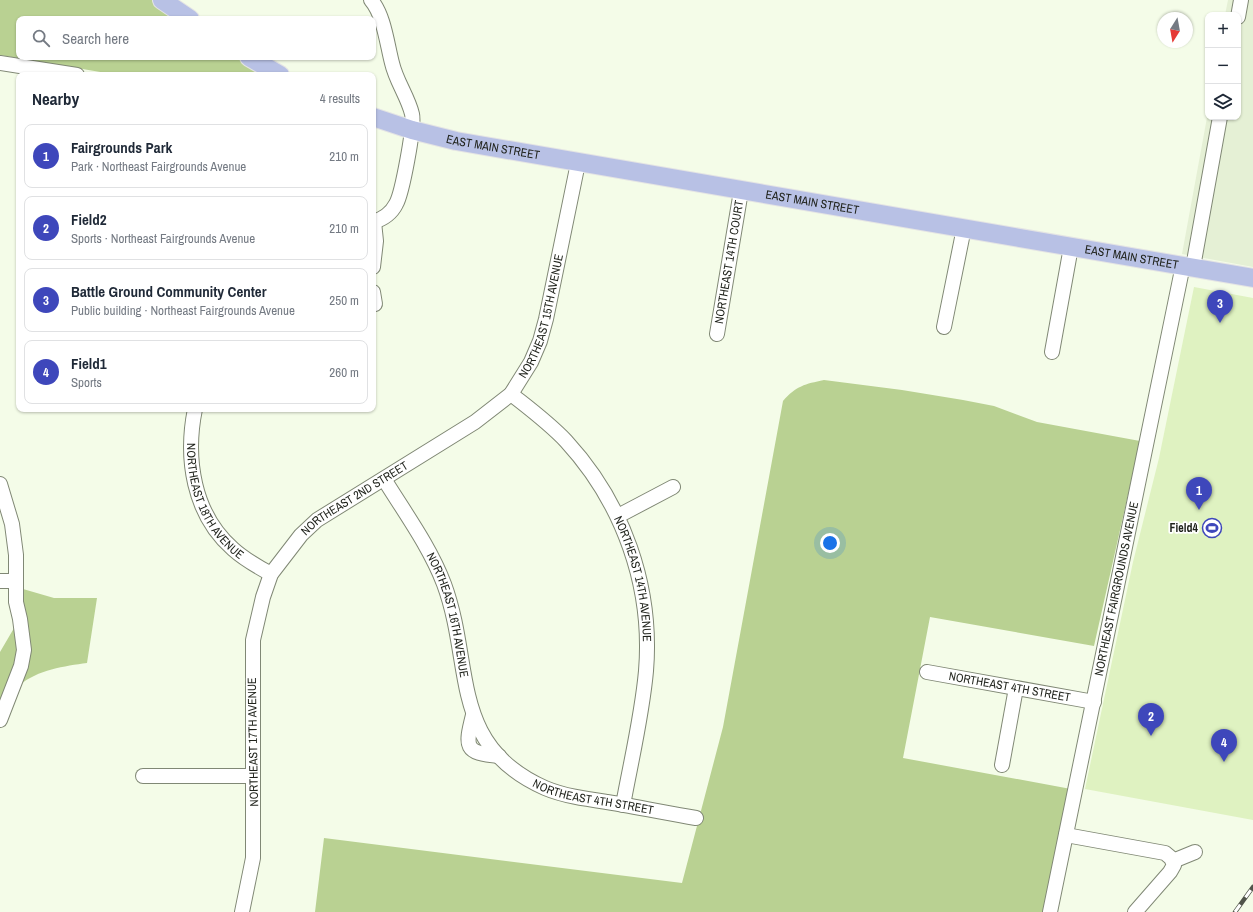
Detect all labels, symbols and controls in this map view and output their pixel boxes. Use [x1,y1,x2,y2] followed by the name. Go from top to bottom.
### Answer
[1157,12,1193,48] north arrow
[1205,12,1241,120] map controls
[1205,12,1241,48] button: +
[16,16,376,60] search box
[30,27,52,49] icon: search
[62,28,129,49] text: Search here
[1205,48,1241,84] button: −
[1205,84,1241,120] button: layers
[32,87,79,110] text: Nearby
[320,90,360,107] text: 4 results
[445,131,541,163] street label: EAST MAIN STREET
[71,137,172,158] text: Fairgrounds Park
[43,148,49,165] text: 1
[329,148,359,165] text: 210 m
[71,158,246,175] text: Park · Northeast Fairgrounds Avenue
[764,186,860,218] street label: EAST MAIN STREET
[711,199,747,325] street label: NORTHEAST 14TH COURT
[71,209,107,230] text: Field2
[43,220,49,237] text: 2
[329,220,359,237] text: 210 m
[71,230,255,247] text: Sports · Northeast Fairgrounds Avenue
[1084,241,1180,273] street label: EAST MAIN STREET
[515,253,567,381] street label: NORTHEAST 15TH AVENUE
[71,281,266,302] text: Battle Ground Community Center
[1207,290,1233,323] pin: 3
[43,292,49,309] text: 3
[329,292,359,309] text: 250 m
[71,302,295,319] text: Public building · Northeast Fairgrounds Avenue
[71,353,107,374] text: Field1
[43,364,49,381] text: 4
[329,364,359,381] text: 260 m
[71,374,102,391] text: Sports
[183,443,247,563] street label: NORTHEAST 18TH AVENUE
[298,458,411,539] street label: NORTHEAST 2ND STREET
[1186,477,1212,510] pin: 1
[1091,500,1142,677] street label: NORTHEAST FAIRGROUNDS AVENUE
[610,514,655,642] street label: NORTHEAST 14TH AVENUE
[1201,517,1223,539] sports icon: Field4
[1170,520,1199,536] place label: Field4
[820,533,840,553] your location
[423,550,472,679] street label: NORTHEAST 16TH AVENUE
[948,668,1072,706] street label: NORTHEAST 4TH STREET
[244,677,262,807] street label: NORTHEAST 17TH AVENUE
[1138,703,1164,736] pin: 2
[1211,729,1237,762] pin: 4
[530,775,655,818] street label: NORTHEAST 4TH STREET

